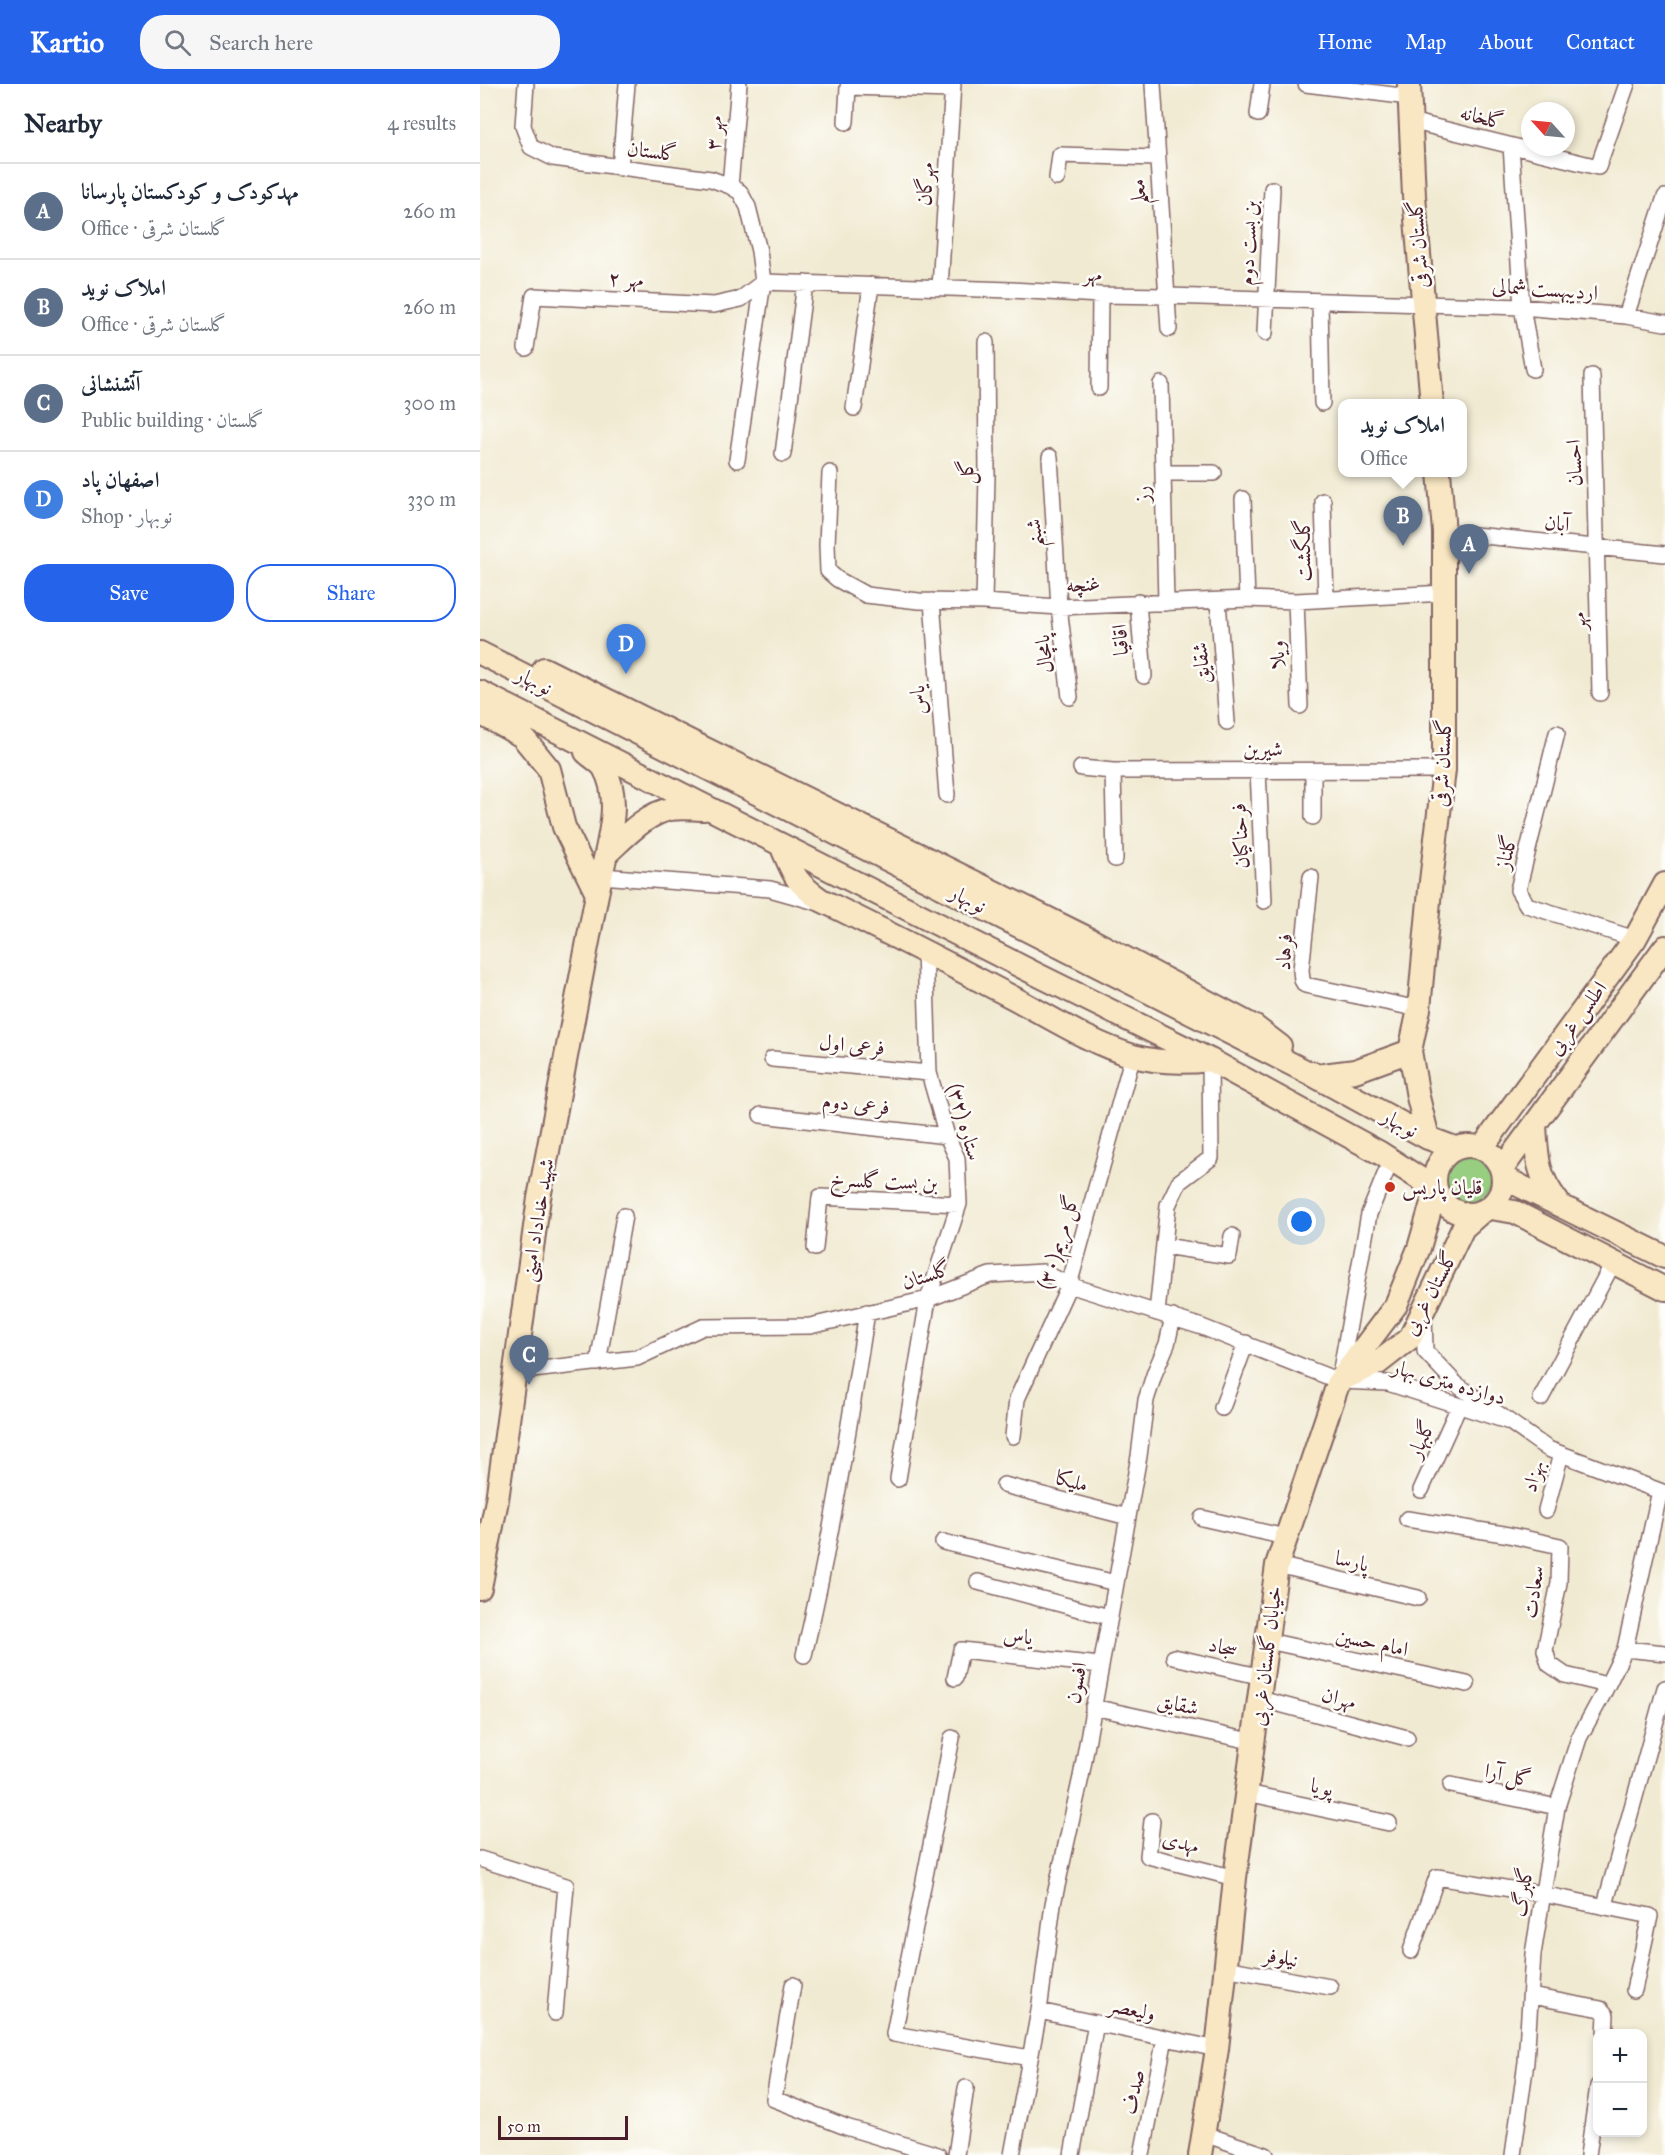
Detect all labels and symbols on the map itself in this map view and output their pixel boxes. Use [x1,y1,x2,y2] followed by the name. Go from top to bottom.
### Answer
[1457,99,1507,135] street label: گلخانه
[1521,102,1575,156] north arrow
[700,114,729,152] street label: مهر ۳
[625,135,679,167] street label: گلستان
[911,161,940,207] street label: مهرگان
[1124,177,1160,206] street label: معلم
[1233,199,1268,287] street label: بن بست دوم
[1402,199,1435,289] street label: گلستان شرقی
[1081,260,1103,288] street label: مهر
[608,265,644,294] street label: مهر ۲
[1491,272,1599,307] street label: اردیبهست شمالی
[1560,439,1588,487] street label: احسان
[953,460,981,484] street label: گل
[1129,485,1155,505] street label: رز
[1384,496,1422,546] pin: B
[1543,509,1573,538] street label: آبان
[1020,518,1056,548] street label: شبنم
[1289,518,1317,582] street label: گلگشت
[1450,524,1488,574] pin: A
[1065,570,1101,599] street label: غنچه
[1565,612,1592,632] street label: مهر
[1106,623,1134,657] street label: اقاقیا
[606,624,646,674] pin: D
[1029,632,1061,675] street label: پامچال
[1263,640,1291,670] street label: ویلا
[1187,641,1215,685] street label: شقایق
[509,660,557,702] street label: نوبهار
[904,683,932,716] street label: یاس
[1427,718,1458,808] street label: گلستان شرقی
[1243,736,1283,762] street label: شیرین
[1225,802,1255,870] street label: فرحناکیان
[1489,832,1523,874] street label: گلناز
[943,878,991,920] street label: نوبهار
[1270,933,1298,971] street label: فرهاد
[1542,976,1614,1061] street label: اطلس غربی
[818,1029,886,1061] street label: فرعی اول
[942,1081,988,1163] street label: ستاره (۳۲)
[820,1088,891,1125] street label: فرعی دوم
[1375,1102,1423,1144] street label: نوبهار
[514,1156,562,1284] street label: شهید خداداد امینی
[829,1166,939,1202] street label: بن بست گلسرخ
[1402,1174,1483,1202] place label: قلیان پاریس
[1383,1180,1397,1194] marker: قلیان پاریس
[1031,1192,1089,1294] street label: گل مریم(۳۰)
[1287,1207,1316,1236] your location
[1397,1246,1465,1341] street label: گلستان غربی
[898,1255,954,1295] street label: گلستان
[509,1336,548,1385] pin: C
[1387,1353,1509,1412] street label: دوازده متری بهار
[1400,1416,1442,1464] street label: گلبهار
[1516,1457,1551,1495] street label: بهزاد
[1053,1464,1091,1498] street label: ملیکا
[1332,1545,1372,1580] street label: پارسا
[1516,1564,1550,1620] street label: سعادت
[1245,1584,1289,1728] street label: خیابان گلستان غربی
[1002,1622,1035,1651] street label: یاس
[1332,1622,1411,1667] street label: امام حسین
[1206,1631,1240,1663] street label: سجاد
[1060,1660,1092,1706] street label: افسون
[1319,1681,1359,1716] street label: مهران
[1155,1687,1201,1721] street label: شقایق
[1482,1757,1534,1795] street label: گل آرا
[1308,1772,1337,1804] street label: پویا
[1159,1825,1202,1860] street label: مهدی
[1505,1865,1539,1919] street label: گلبرگ
[1260,1941,1300,1973] street label: نیلوفر
[1104,1991,1158,2028] street label: ولیعصر
[1116,2067,1150,2117] street label: صدف
[498,2113,628,2140] scale bar

